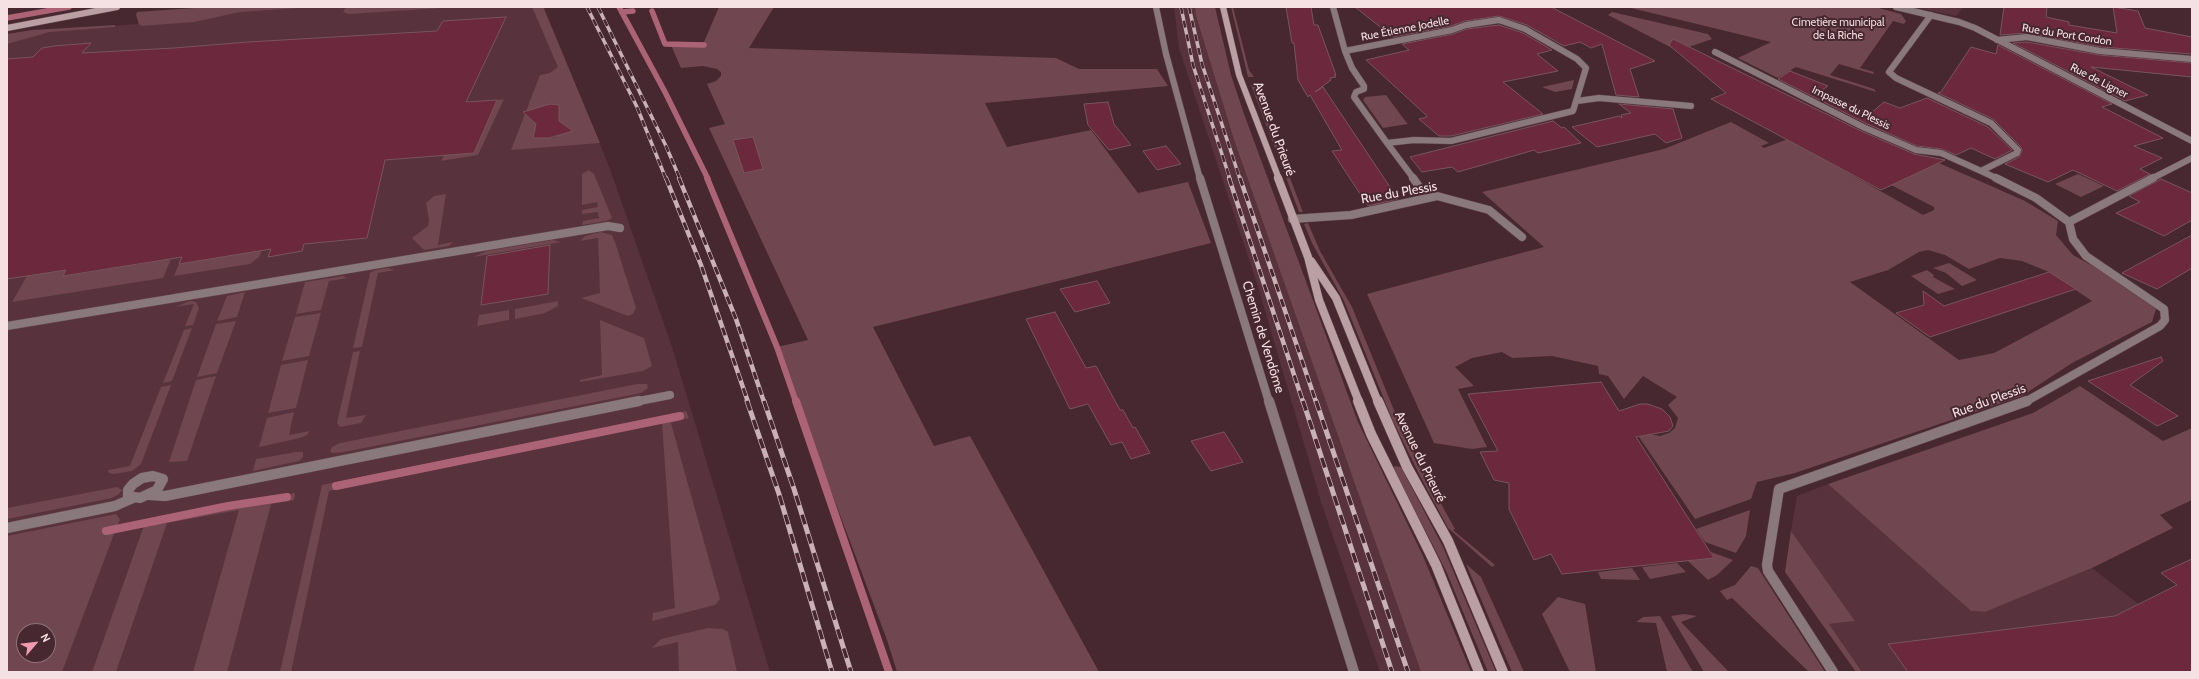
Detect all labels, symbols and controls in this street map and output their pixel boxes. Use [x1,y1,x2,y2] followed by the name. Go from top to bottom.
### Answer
[1360,14,1450,44] street label: Rue Étienne Jodelle
[1791,16,1885,42] park label: Cimetière municipal de la Riche
[2021,21,2113,49] street label: Rue du Port Cordon
[2068,61,2130,101] street label: Rue de Ligner
[1250,80,1298,178] street label: Avenue du Prieuré
[1810,83,1892,133] street label: Impasse du Plessis
[1360,179,1438,207] street label: Rue du Plessis
[1239,279,1287,395] street label: Chemin de Vendôme
[1950,381,2028,421] street label: Rue du Plessis
[1391,409,1449,505] street label: Avenue du Prieuré
[16,623,56,663] north arrow
[38,631,54,645] text: N

